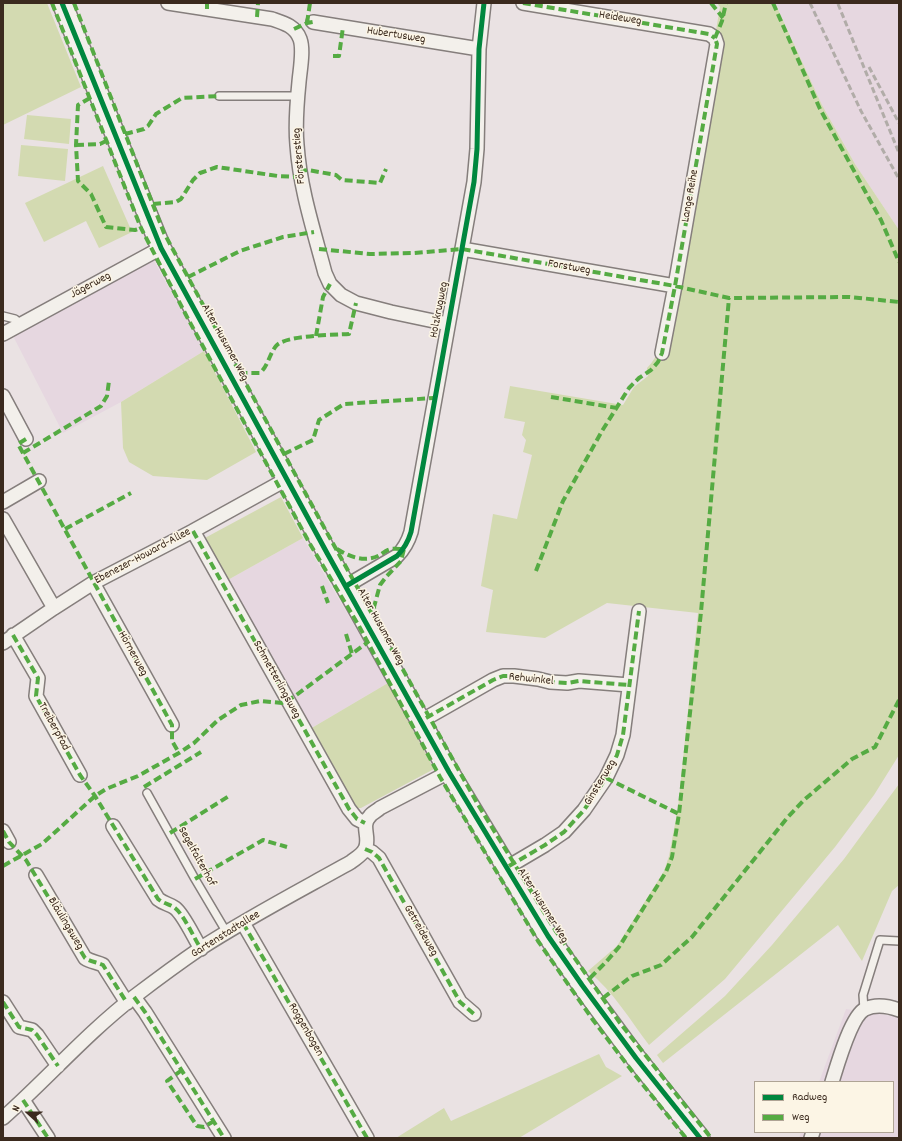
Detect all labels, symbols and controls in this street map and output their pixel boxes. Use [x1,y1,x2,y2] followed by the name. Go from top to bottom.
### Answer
[598,9,642,29] street label: Heideweg
[366,24,426,48] street label: Hubertusweg
[290,127,310,185] street label: Försterstieg
[679,168,703,224] street label: Lange Reihe
[547,257,591,279] street label: Forstweg
[68,269,114,303] street label: Jägerweg
[427,281,453,339] street label: Holzkrugweg
[197,302,251,384] street label: Alter Husumer Weg
[92,526,194,588] street label: Ebenezer-Howard-Allee
[353,586,407,668] street label: Alter Husumer Weg
[114,629,150,679] street label: Hörnerweg
[249,639,303,721] street label: Schmetterlingsweg
[508,670,554,690] street label: Rehwinkel
[34,700,72,754] street label: Treiberpfad
[582,757,620,809] street label: Ginsterweg
[174,825,218,889] street label: Segelfalterhof
[513,866,571,946] street label: Alter Husumer Weg
[44,895,86,953] street label: Bläulingsweg
[400,903,440,959] street label: Getreideweg
[189,908,263,962] street label: Gartenstadtallee
[284,1001,326,1059] street label: Roggenbogen
[754,1081,894,1133] legend
[792,1089,827,1106] text: Radweg
[8,1093,48,1133] north arrow
[8,1103,25,1114] text: N
[792,1109,809,1126] text: Weg

